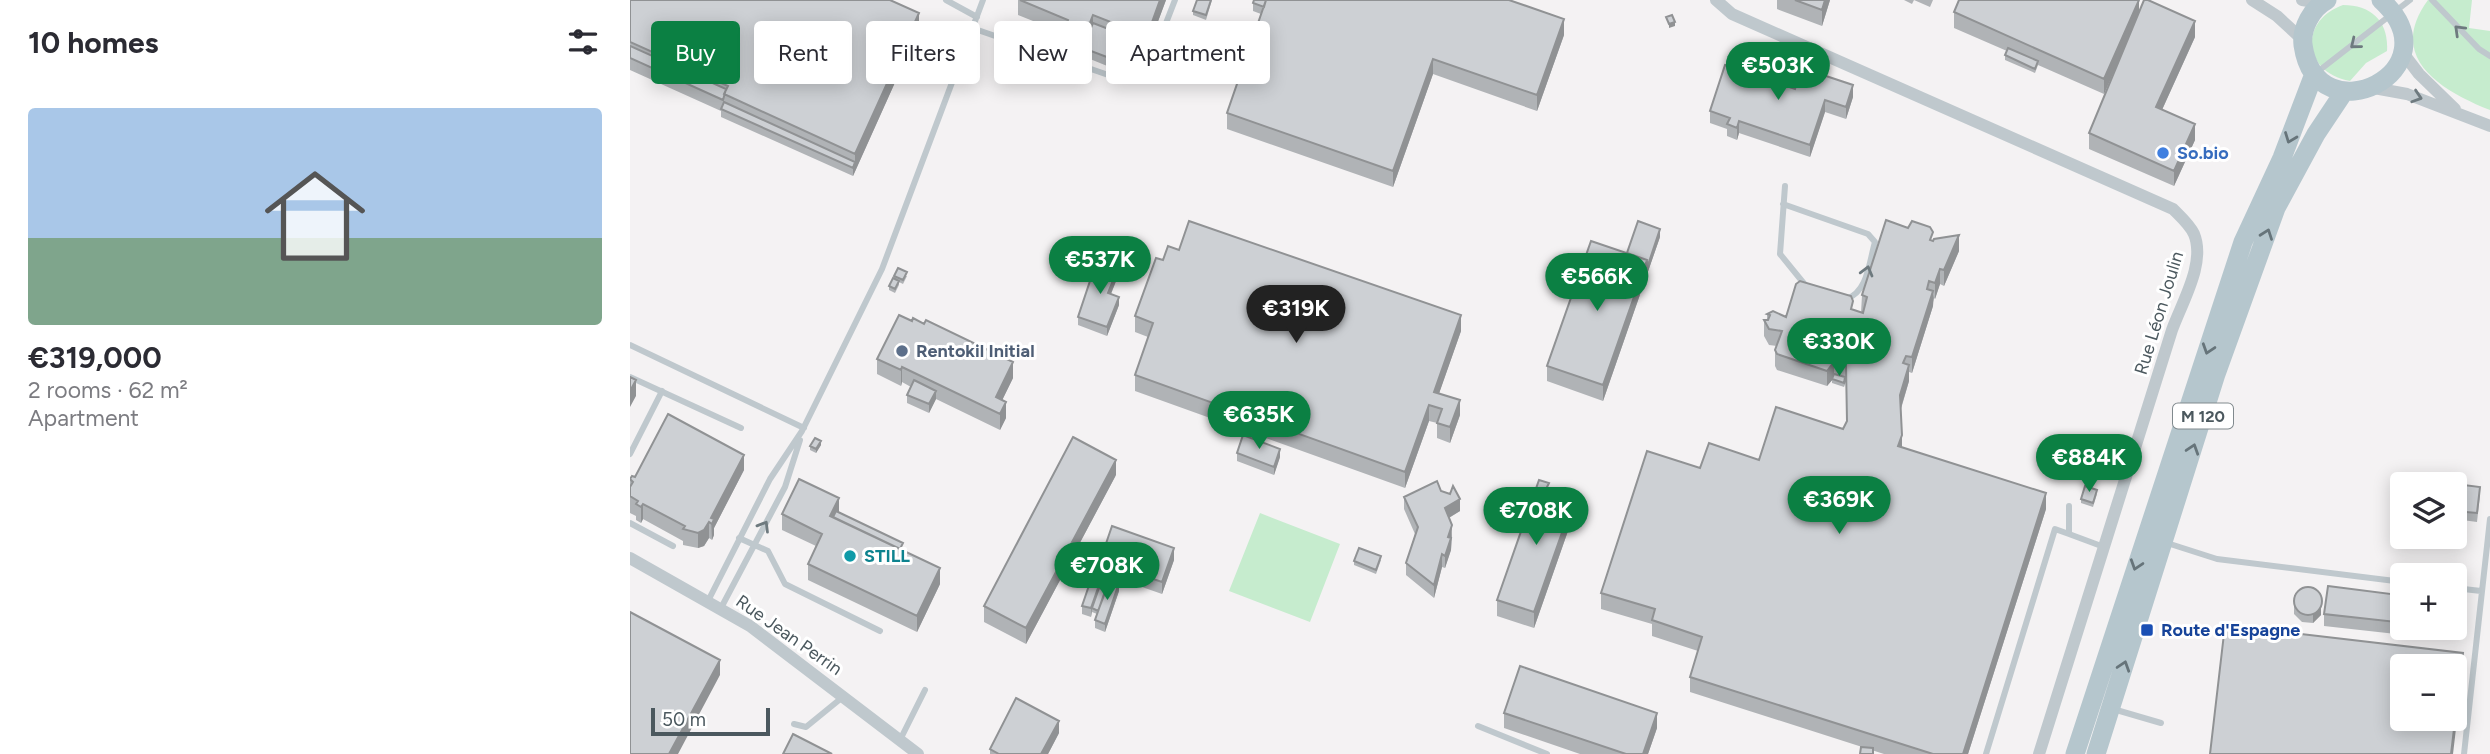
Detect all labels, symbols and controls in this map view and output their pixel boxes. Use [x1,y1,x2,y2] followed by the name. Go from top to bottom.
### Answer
[651,21,740,84] chip: Buy
[754,21,852,84] chip: Rent
[866,21,980,84] chip: Filters
[994,21,1092,84] chip: New
[1106,21,1270,84] chip: Apartment
[564,23,602,61] icon: filters
[28,24,159,61] text: 10 homes
[2454,25,2467,38] one-way arrow
[2351,36,2364,48] one-way arrow
[1729,42,1827,102] pin: €503K
[1742,51,1814,79] text: €503K
[2410,89,2422,104] one-way arrow
[2284,131,2298,143] one-way arrow
[2177,142,2229,164] place label: So.bio
[2155,145,2171,161] marker: So.bio
[252,153,378,279] icon: home
[2259,228,2273,240] one-way arrow
[1051,236,1149,296] pin: €537K
[1065,245,1135,273] text: €537K
[2130,249,2188,377] street label: Rue Léon Joulin
[1548,254,1646,313] pin: €566K
[1561,262,1633,290] text: €566K
[1858,265,1873,277] one-way arrow
[1247,286,1345,345] pin: €319K
[1262,294,1330,322] text: €319K
[1790,318,1888,378] pin: €330K
[1803,327,1875,355] text: €330K
[28,339,162,376] text: €319,000
[916,340,1035,362] place label: Rentokil Initial
[894,343,910,359] marker: Rentokil Initial
[2202,343,2216,355] one-way arrow
[28,376,188,404] text: 2 rooms · 62 m²
[1210,392,1308,451] pin: €635K
[1224,400,1294,428] text: €635K
[28,404,139,432] text: Apartment
[2173,404,2233,428] road number: M 120
[2040,434,2138,494] pin: €884K
[2052,443,2126,471] text: €884K
[2185,443,2199,455] one-way arrow
[2390,472,2467,731] map controls
[2390,472,2467,549] button: layers
[1790,476,1888,536] pin: €369K
[1804,485,1874,513] text: €369K
[1487,488,1585,547] pin: €708K
[1499,496,1573,524] text: €708K
[756,521,769,534] one-way arrow
[1058,542,1156,602] pin: €708K
[864,545,910,567] place label: STILL
[842,548,858,564] marker: STILL
[1070,551,1144,579] text: €708K
[2130,559,2145,571] one-way arrow
[2390,563,2467,640] button: +
[732,590,846,680] street label: Rue Jean Perrin
[2161,619,2300,641] place label: Route d'Espagne
[2139,622,2155,638] marker: Route d'Espagne
[2390,654,2467,731] button: −
[2116,660,2131,672] one-way arrow
[651,705,770,737] scale bar
[662,708,706,731] text: 50 m

